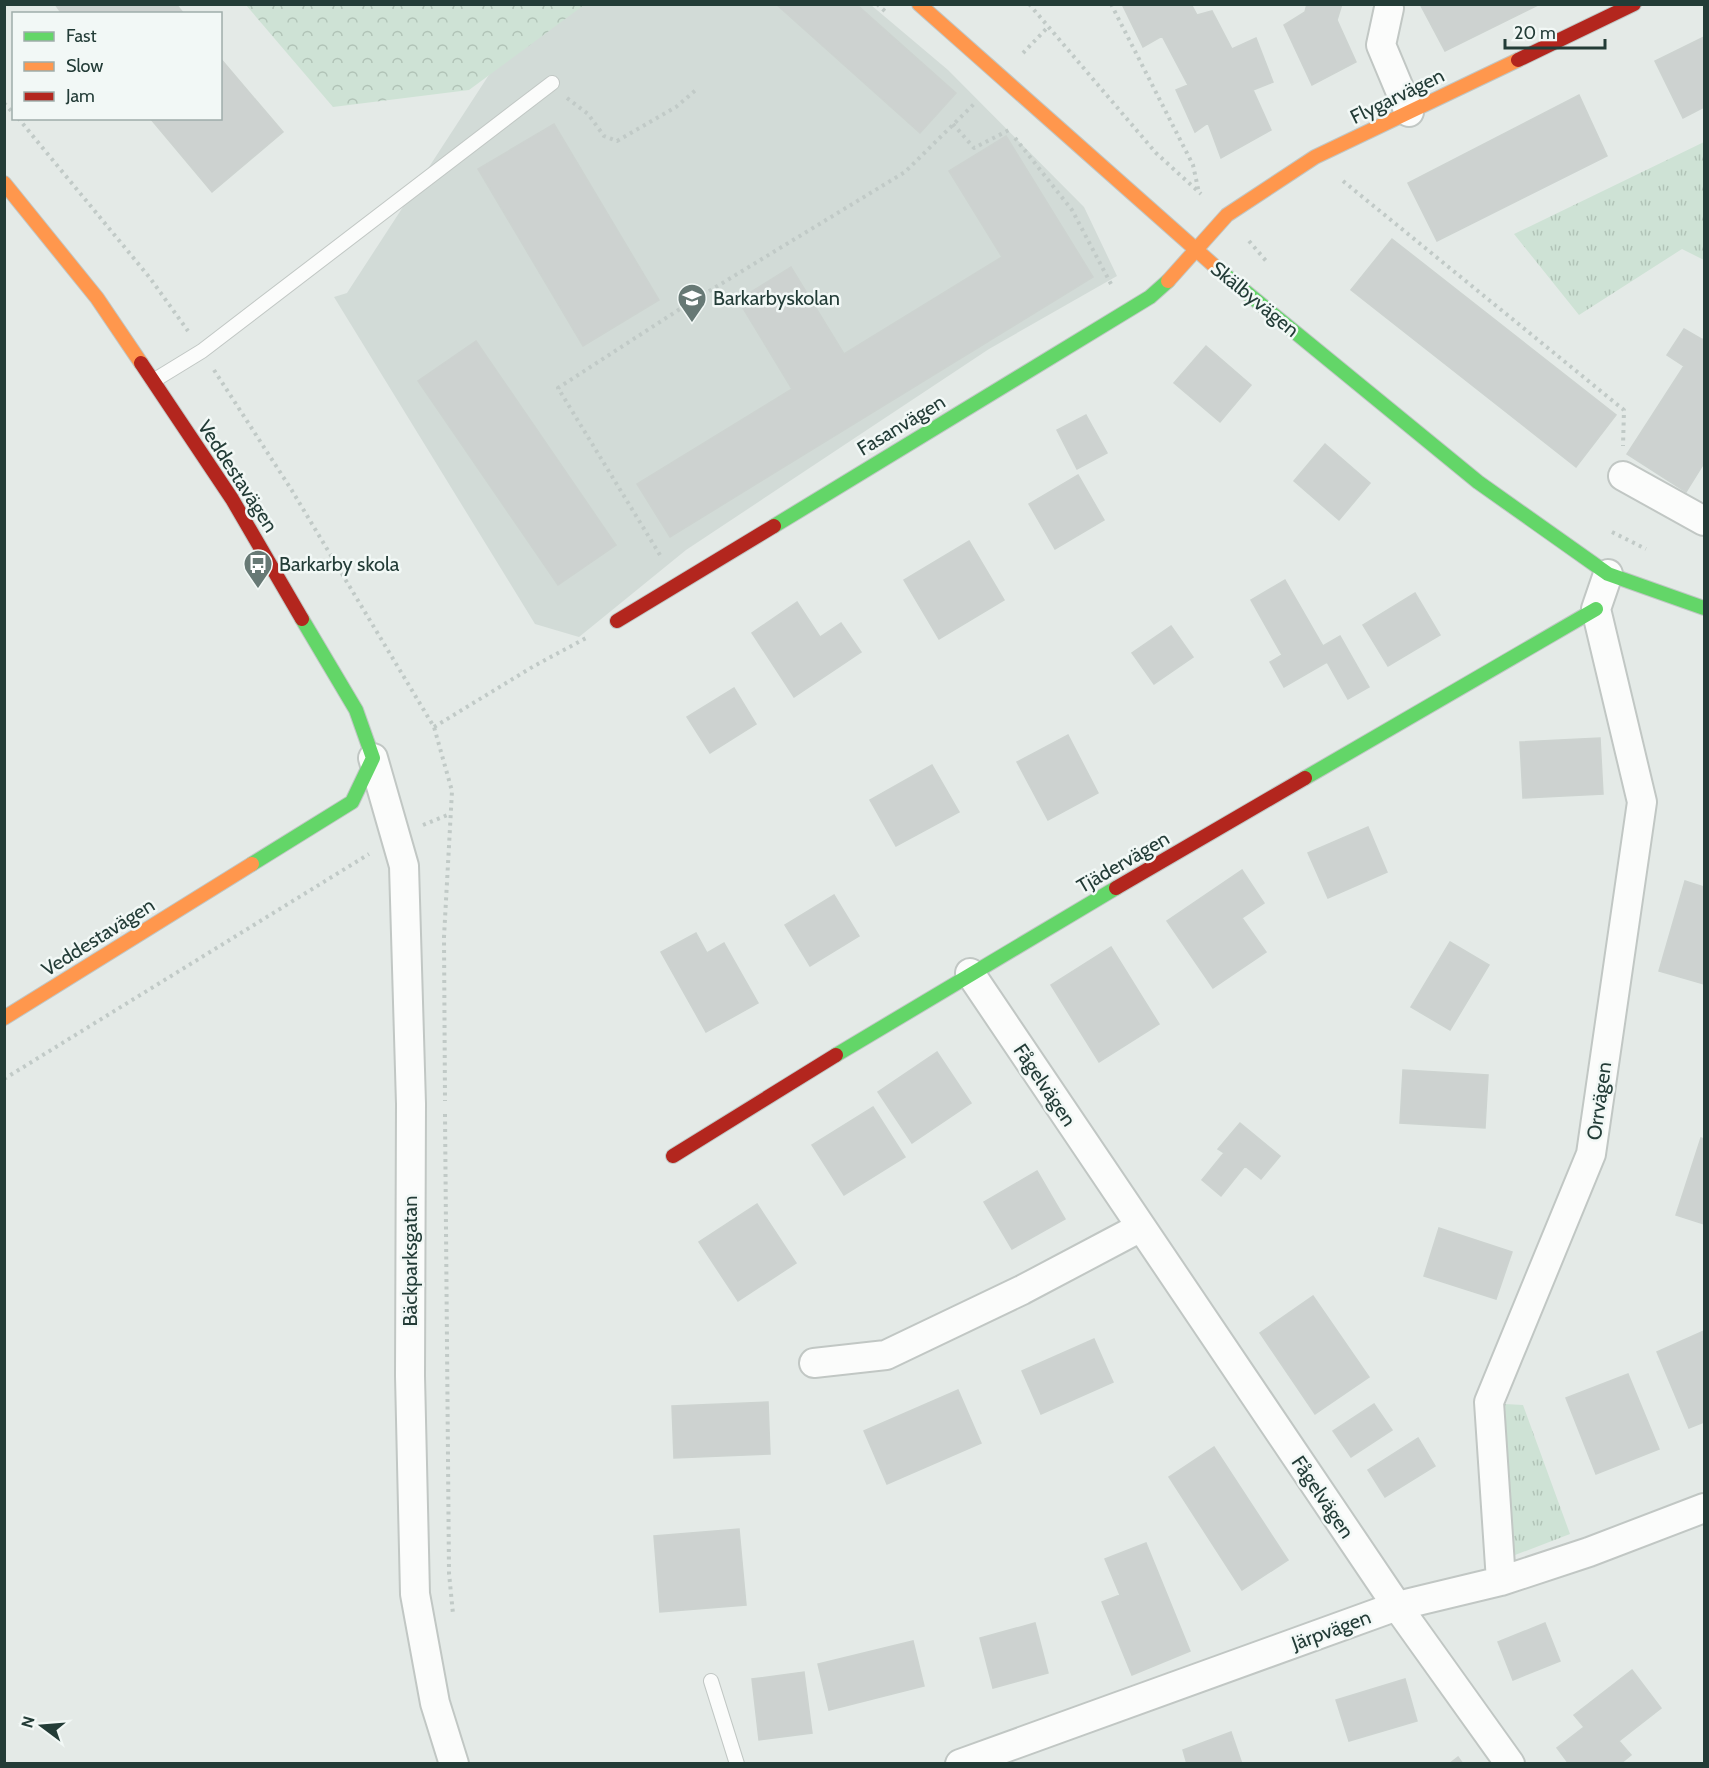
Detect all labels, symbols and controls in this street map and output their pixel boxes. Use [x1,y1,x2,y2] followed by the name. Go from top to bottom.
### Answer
[12,12,222,120] legend
[1505,12,1606,50] scale bar
[1514,22,1556,44] text: 20 m
[66,25,97,47] text: Fast
[66,55,103,77] text: Slow
[1346,63,1448,129] street label: Flygarvägen
[65,85,95,107] text: Jam
[1206,256,1304,342] street label: Skälbyvägen
[676,282,708,324] school or university icon: Barkarbyskolan
[713,286,840,310] place label: Barkarbyskolan
[853,389,949,461] street label: Fasanvägen
[193,416,283,536] street label: Veddestavägen
[242,548,274,590] bus stop icon: Barkarby skola
[279,552,400,576] place label: Barkarby skola
[1073,826,1173,898] street label: Tjädervägen
[37,893,159,981] street label: Veddestavägen
[1009,1039,1081,1131] street label: Fågelvägen
[1582,1060,1616,1142] street label: Orrvägen
[398,1196,422,1326] street label: Bäckparksgatan
[1287,1451,1359,1543] street label: Fågelvägen
[1287,1605,1374,1656] street label: Järpvägen
[12,1696,72,1756] north arrow
[17,1714,39,1730] text: N

